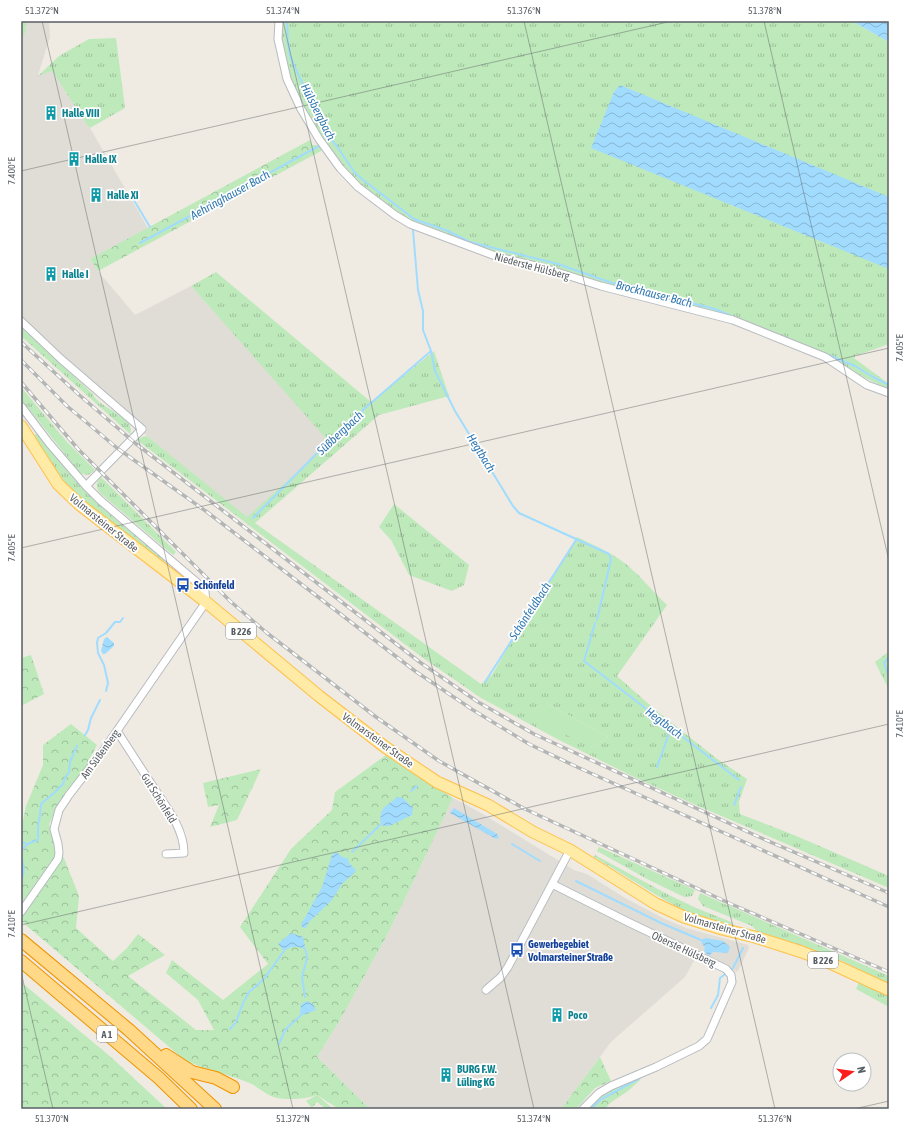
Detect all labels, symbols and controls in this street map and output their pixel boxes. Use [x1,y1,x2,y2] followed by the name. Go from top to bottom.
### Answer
[25,5,59,16] text: 51.372°N
[266,5,300,16] text: 51.374°N
[507,5,541,16] text: 51.376°N
[748,5,782,16] text: 51.378°N
[298,81,338,143] water label: Hülsbergbach
[43,105,59,121] building icon: Halle VIII
[62,107,100,119] place label: Halle VIII
[66,151,82,167] building icon: Halle IX
[85,153,118,165] place label: Halle IX
[6,156,17,185] text: 7.400°E
[187,167,272,223] water label: Aehringhauser Bach
[88,187,104,203] building icon: Halle XI
[107,189,139,201] place label: Halle XI
[493,250,571,282] street label: Niederste Hülsberg
[43,266,59,282] building icon: Halle I
[62,268,89,280] place label: Halle I
[615,278,694,310] water label: Brockhauser Bach
[894,333,905,362] text: 7.405°E
[313,408,366,459] water label: Süßbergbach
[464,431,498,475] water label: Hegtbach
[67,492,141,554] street label: Volmarsteiner Straße
[6,533,17,562] text: 7.405°E
[175,577,191,593] bus stop icon: Schönfeld
[194,579,235,591] place label: Schönfeld
[506,579,554,643] water label: Schönfeldbach
[226,623,256,639] road number: B 226
[643,705,685,742] water label: Hegtbach
[894,709,905,738] text: 7.410°E
[340,710,416,770] street label: Volmarsteiner Straße
[78,727,122,781] street label: Am Süßenberg
[139,771,179,825] street label: Gut Schönfeld
[6,909,17,938] text: 7.410°E
[682,911,768,945] street label: Volmarsteiner Straße
[650,929,718,969] street label: Oberste Hülsberg
[527,938,613,963] place label: Gewerbegebiet Volmarsteiner Straße
[509,942,525,958] bus stop icon: Gewerbegebiet Volmarsteiner Straße
[808,952,838,968] road number: B 226
[549,1007,565,1023] building icon: Poco
[568,1009,588,1021] place label: Poco
[97,1026,117,1042] road number: A 1
[832,1052,872,1092] north arrow
[457,1063,497,1088] place label: BURG F.W. Lüling KG
[855,1065,868,1074] text: N
[438,1067,454,1083] building icon: BURG F.W. Lüling KG
[35,1113,69,1124] text: 51.370°N
[276,1113,310,1124] text: 51.372°N
[517,1113,551,1124] text: 51.374°N
[758,1113,792,1124] text: 51.376°N

